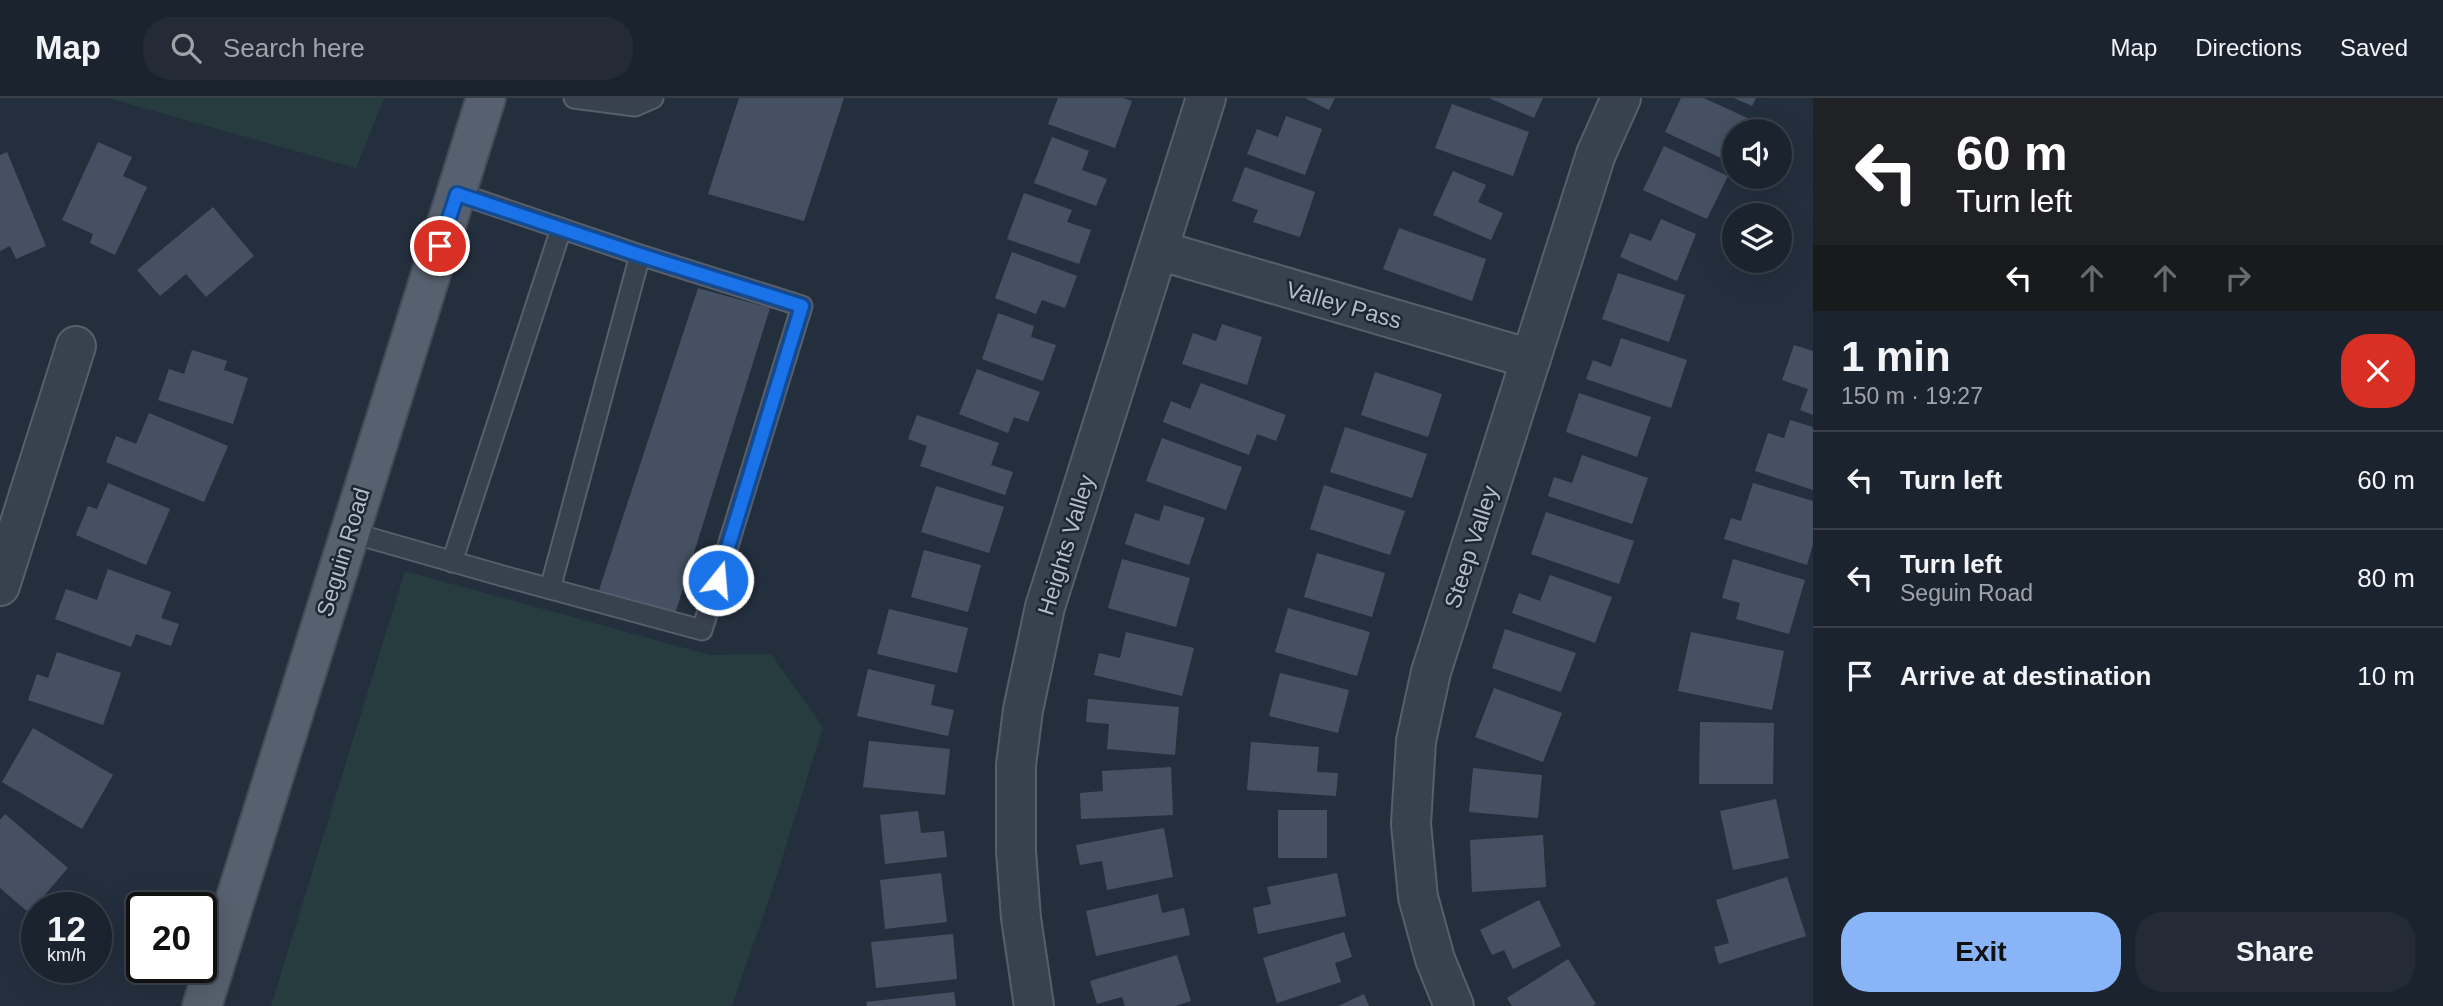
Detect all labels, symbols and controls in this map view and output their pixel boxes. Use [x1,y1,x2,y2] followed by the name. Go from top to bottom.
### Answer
[143,17,633,80] search box
[35,29,101,66] text: Map
[167,29,205,67] icon: search
[223,33,365,63] text: Search here
[2111,34,2157,61] text: Map
[2195,34,2302,61] text: Directions
[2340,34,2408,61] text: Saved
[1722,119,1792,273] map controls
[1722,119,1792,189] button: sound
[1841,126,1932,217] icon: left
[1956,126,2068,180] text: 60 m
[1956,183,2072,219] text: Turn left
[1722,203,1792,273] button: layers
[410,216,470,276] pin
[421,227,459,265] icon: arrive
[2000,259,2038,297] icon: left
[2073,259,2111,297] icon: ahead
[2146,259,2184,297] icon: ahead
[2219,259,2257,297] icon: right
[1283,276,1405,334] street label: Valley Pass
[1841,333,1951,380] text: 1 min
[2341,334,2415,408] button: close
[1841,383,1983,409] text: 150 m · 19:27
[1841,461,1879,499] icon: left
[1900,465,2002,495] text: Turn left
[2357,465,2415,495] text: 60 m
[1032,471,1100,618] street label: Heights Valley
[1439,482,1503,612] street label: Steep Valley
[311,485,375,619] street label: Seguin Road
[681,543,755,617] position arrow
[1900,549,2002,579] text: Turn left
[1841,559,1879,597] icon: left
[2357,563,2415,593] text: 80 m
[1900,580,2033,606] text: Seguin Road
[1841,657,1879,695] icon: arrive
[1900,661,2151,691] text: Arrive at destination
[2357,661,2415,691] text: 10 m
[126,892,217,983] speed limit sign: 20
[47,909,86,948] text: 12
[1841,912,2121,992] button: Exit
[2135,912,2415,992] button: Share
[47,945,86,965] text: km/h

